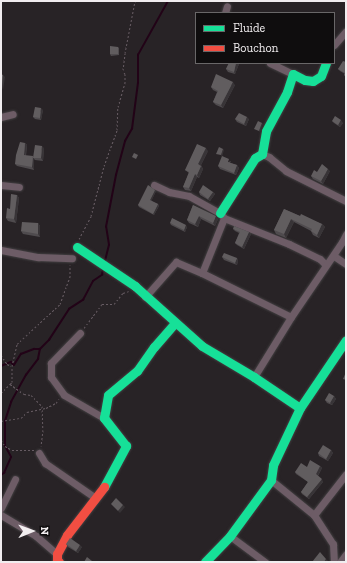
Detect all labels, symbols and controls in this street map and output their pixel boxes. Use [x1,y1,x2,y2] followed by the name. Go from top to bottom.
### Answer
[195,12,335,64] legend
[233,21,265,35] text: Fluide
[233,41,278,55] text: Bouchon
[12,511,52,551] north arrow
[38,526,51,535] text: N

